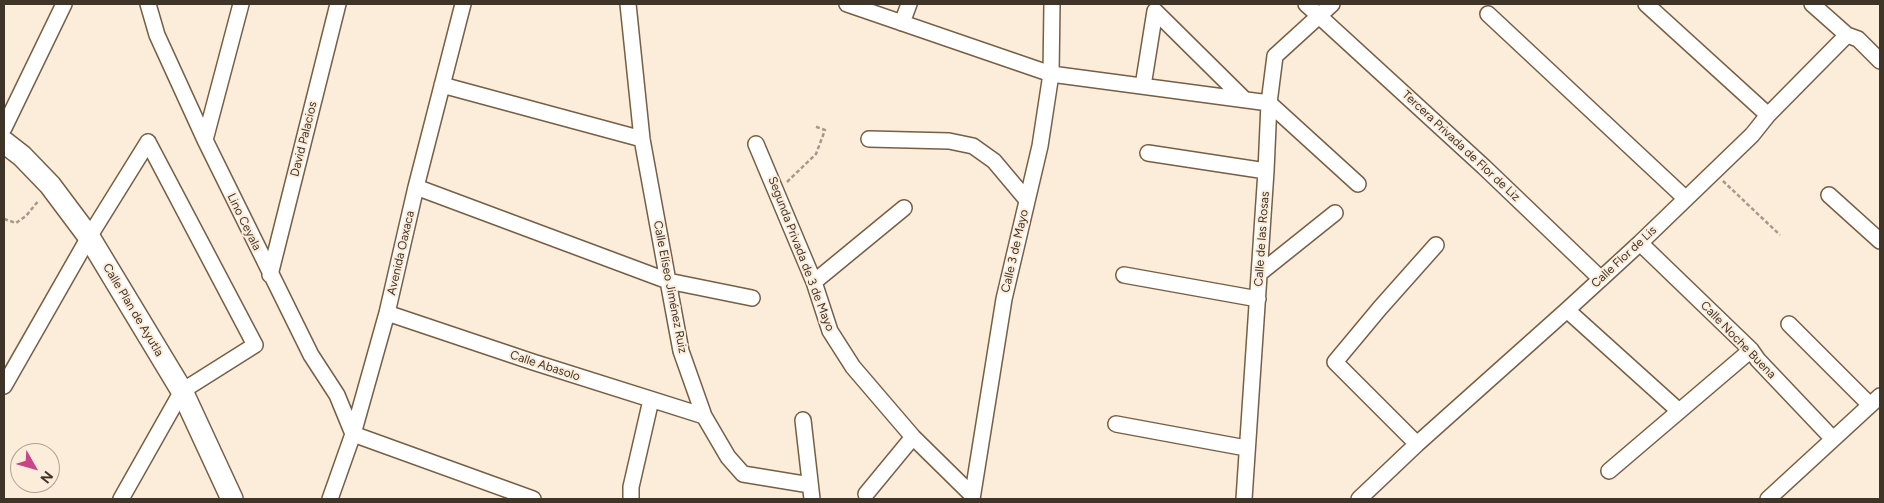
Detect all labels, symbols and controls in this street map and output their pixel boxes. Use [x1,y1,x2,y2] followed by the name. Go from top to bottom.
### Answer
[1399,88,1523,204] street label: Tercera Privada de Flor de Liz
[288,100,320,178] street label: David Palacios
[765,175,837,333] street label: Segunda Privada de 3 de Mayo
[224,191,264,253] street label: Lino Ceyala
[1251,191,1273,287] street label: Calle de las Rosas
[998,208,1032,294] street label: Calle 3 de Mayo
[384,209,418,297] street label: Avenida Oaxaca
[650,219,690,355] street label: Calle Elíseo Jiménez Ruiz
[1588,223,1660,291] street label: Calle Flor de Lis
[100,261,166,359] street label: Calle Plan de Ayutla
[1697,298,1779,382] street label: Calle Noche Buena
[508,348,582,384] street label: Calle Abasolo
[10,443,60,493] north arrow
[36,467,56,486] text: N

